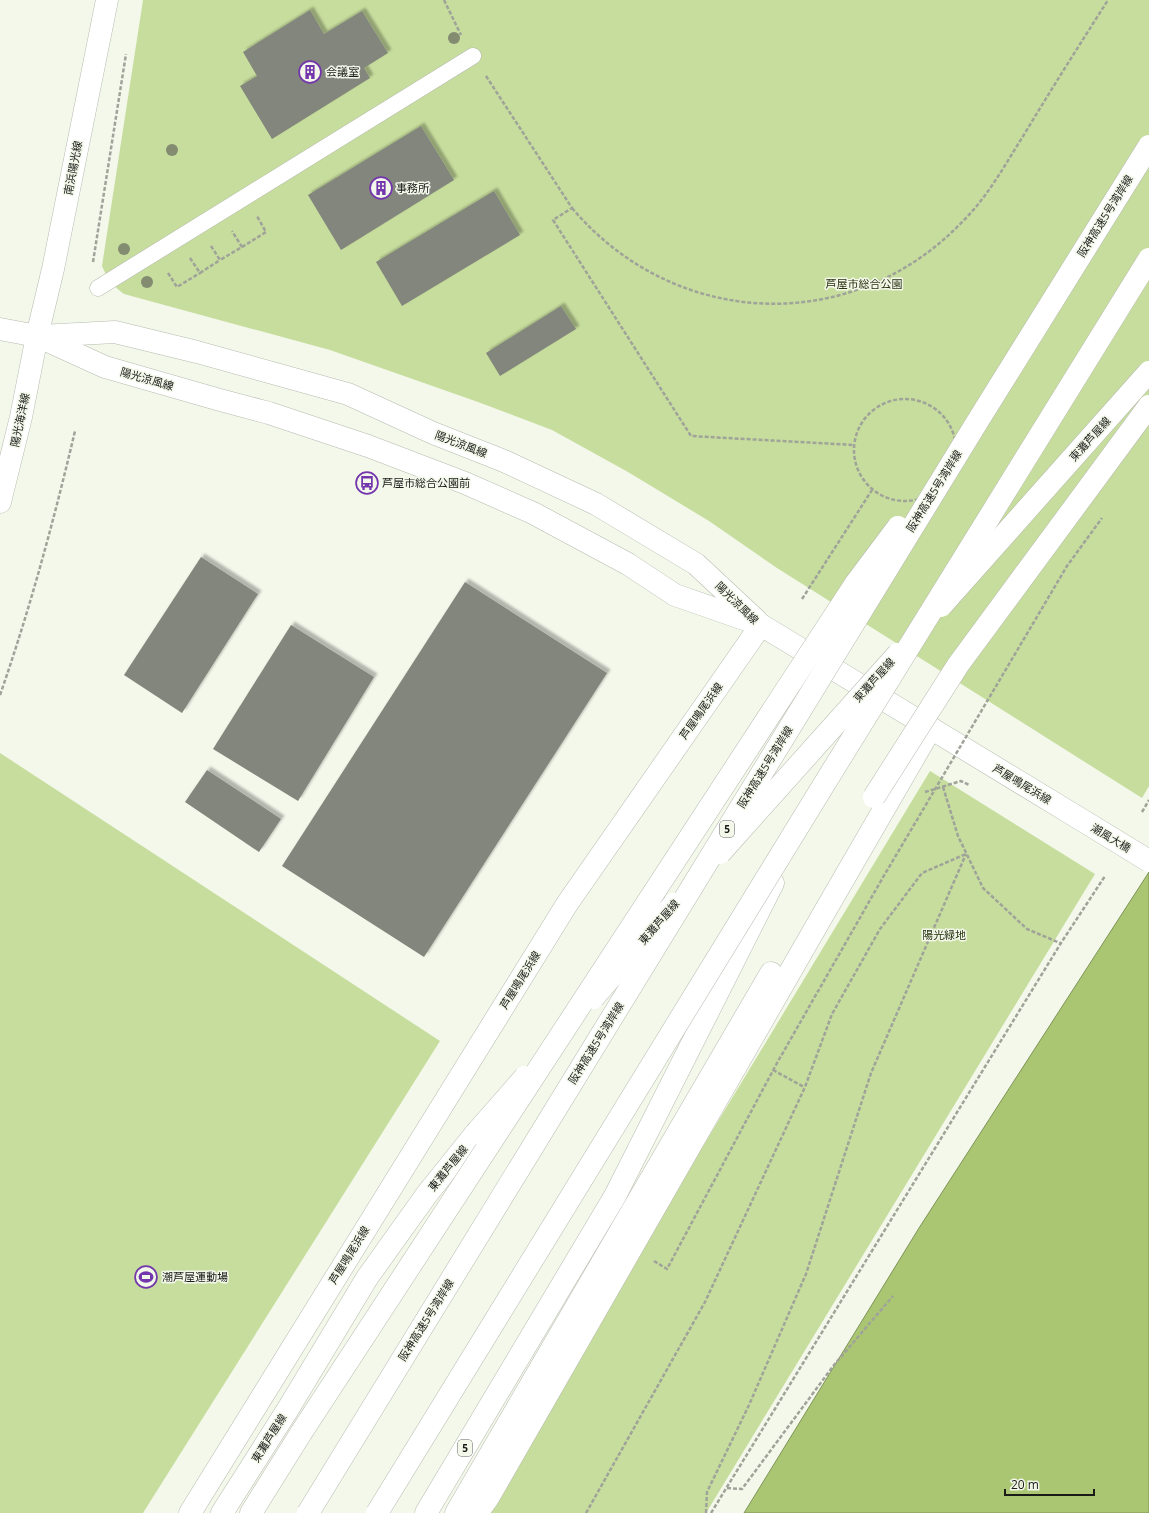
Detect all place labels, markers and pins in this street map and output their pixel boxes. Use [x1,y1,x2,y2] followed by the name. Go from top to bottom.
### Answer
[297,59,323,85] building icon: 会議室
[326,64,359,79] place label: 会議室
[368,175,394,201] building icon: 事務所
[396,180,430,195] place label: 事務所
[354,470,380,496] bus stop icon: 芦屋市総合公園前
[382,475,470,490] place label: 芦屋市総合公園前
[133,1264,159,1290] sports icon: 潮芦屋運動場
[162,1269,228,1284] place label: 潮芦屋運動場

